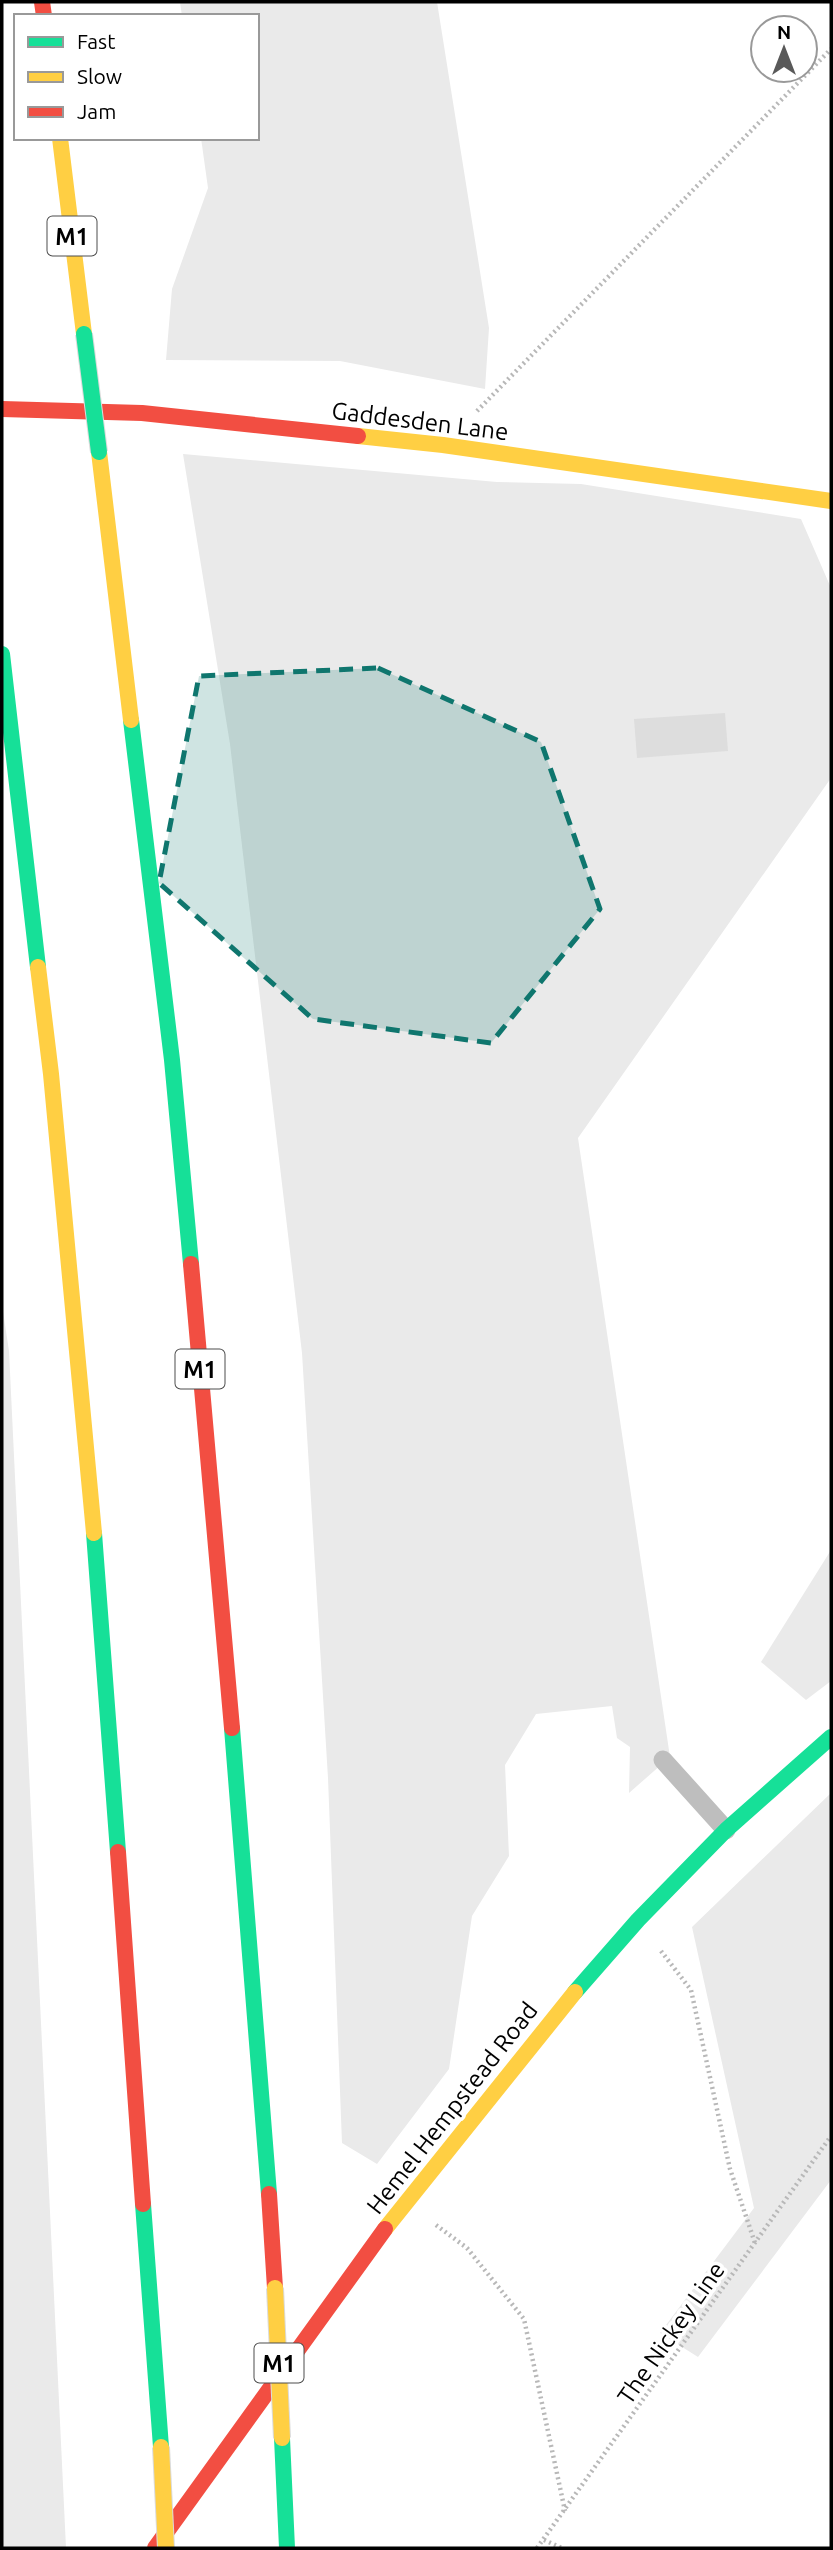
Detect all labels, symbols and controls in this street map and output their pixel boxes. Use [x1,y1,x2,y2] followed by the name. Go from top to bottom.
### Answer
[14,14,259,140] legend
[749,14,819,84] north arrow
[777,21,791,43] text: N
[77,29,115,53] text: Fast
[77,64,122,88] text: Slow
[77,99,116,123] text: Jam
[48,216,96,256] road number: M1
[330,397,510,445] street label: Gaddesden Lane
[176,1350,224,1388] road number: M1
[361,1997,543,2219] street label: Hemel Hempstead Road
[612,2257,730,2409] street label: The Nickey Line
[254,2344,304,2382] road number: M1

